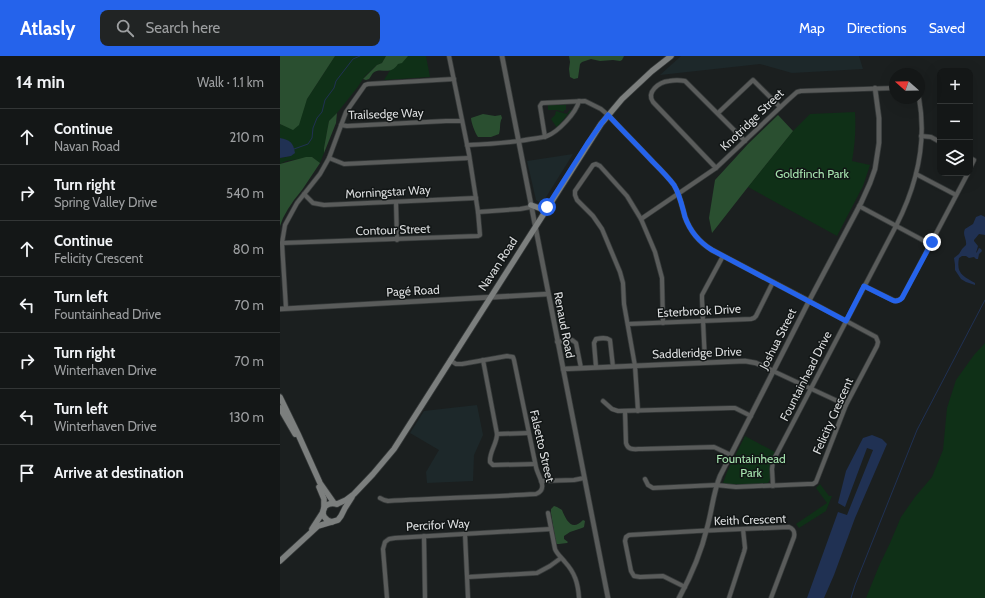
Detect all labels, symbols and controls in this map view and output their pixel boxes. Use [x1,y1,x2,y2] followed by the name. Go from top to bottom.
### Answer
[100,10,380,46] search box
[20,17,76,40] text: Atlasly
[114,17,136,39] icon: search
[146,19,220,37] text: Search here
[799,19,825,37] text: Map
[847,19,907,37] text: Directions
[929,19,965,37] text: Saved
[889,68,925,104] north arrow
[937,68,973,176] map controls
[937,68,973,104] button: +
[16,72,65,92] text: 14 min
[197,74,264,90] text: Walk · 1.1 km
[717,86,787,154] street label: Knotridge Street
[937,104,973,140] button: −
[348,105,424,122] street label: Trailsedge Way
[54,120,113,138] text: Continue
[16,126,38,148] icon: ahead
[230,129,264,145] text: 210 m
[54,138,120,154] text: Navan Road
[937,140,973,176] button: layers
[775,166,849,181] park label: Goldfinch Park
[54,176,115,194] text: Turn right
[16,182,38,204] icon: right
[345,182,431,201] street label: Morningstar Way
[226,185,264,201] text: 540 m
[54,194,157,210] text: Spring Valley Drive
[538,198,556,216] route start
[355,221,431,238] street label: Contour Street
[54,232,113,250] text: Continue
[923,233,941,251] route end
[475,234,520,293] street label: Navan Road
[16,238,38,260] icon: ahead
[233,241,264,257] text: 80 m
[54,250,143,266] text: Felicity Crescent
[386,282,440,299] street label: Pagé Road
[54,288,108,306] text: Turn left
[551,290,578,359] street label: Renaud Road
[16,294,38,316] icon: left
[234,297,264,313] text: 70 m
[657,301,741,320] street label: Esterbrook Drive
[54,306,161,322] text: Fountainhead Drive
[755,306,799,373] street label: Joshua Street
[776,328,835,423] street label: Fountainhead Drive
[652,343,742,362] street label: Saddleridge Drive
[54,344,115,362] text: Turn right
[16,350,38,372] icon: right
[234,353,264,369] text: 70 m
[54,362,157,378] text: Winterhaven Drive
[809,375,856,456] street label: Felicity Crescent
[54,400,108,418] text: Turn left
[16,406,38,428] icon: left
[527,408,558,483] street label: Falsetto Street
[229,409,264,425] text: 130 m
[54,418,157,434] text: Winterhaven Drive
[716,451,786,480] park label: Fountainhead Park
[16,462,38,484] icon: arrive
[54,464,184,482] text: Arrive at destination
[713,511,786,528] street label: Keith Crescent
[406,515,470,534] street label: Percifor Way

